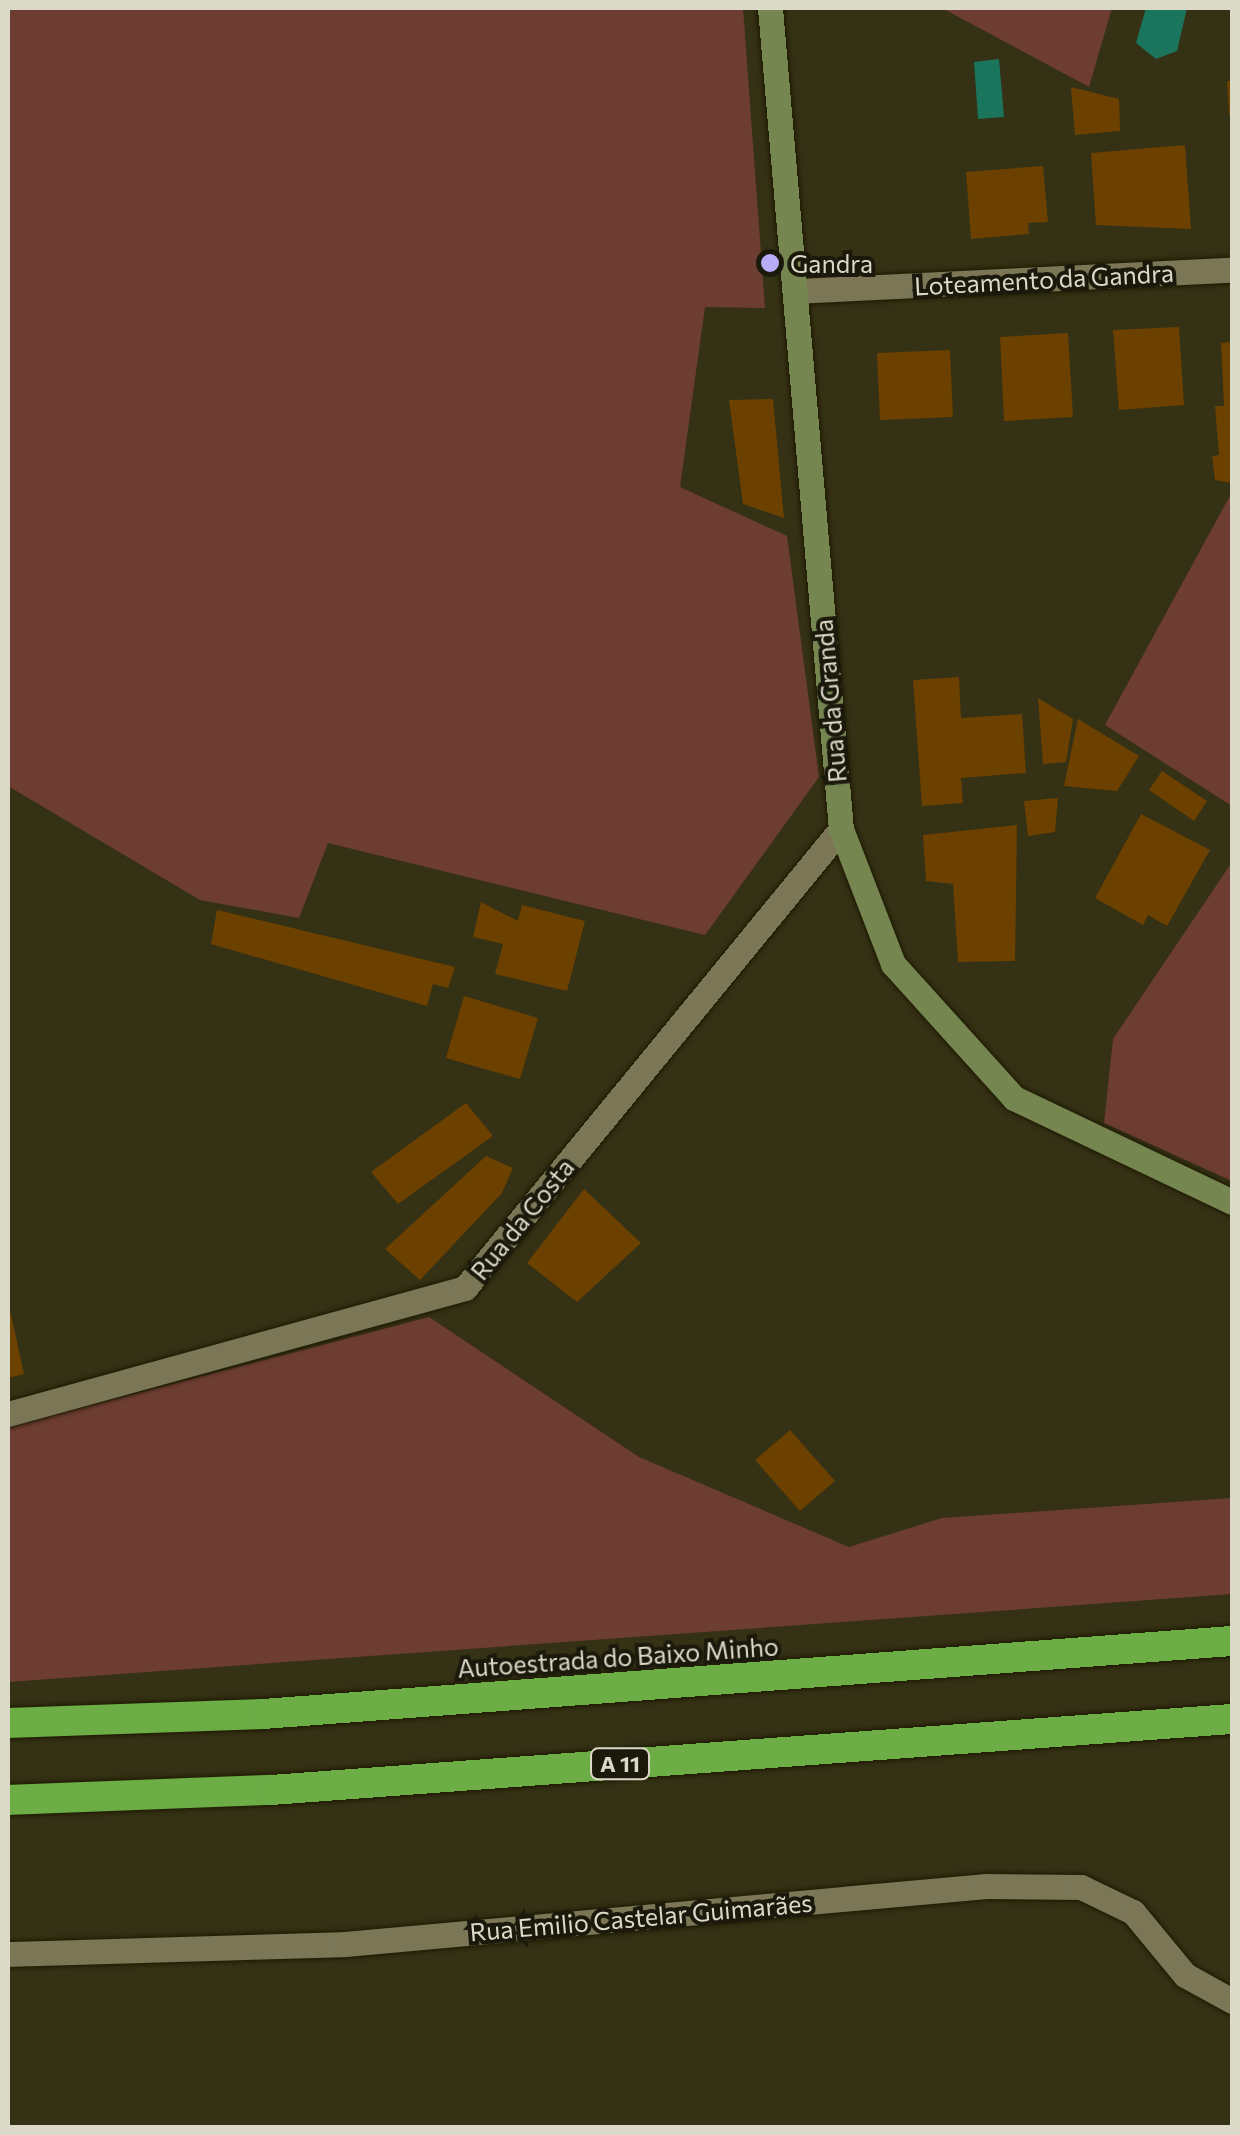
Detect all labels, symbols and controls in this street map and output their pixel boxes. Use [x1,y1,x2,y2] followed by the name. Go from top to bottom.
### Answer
[790,248,873,278] place label: Gandra
[759,252,781,274] marker: Gandra
[913,257,1175,301] street label: Loteamento da Gandra
[808,618,852,784] street label: Rua da Granda
[464,1152,580,1286] street label: Rua da Costa
[456,1631,780,1683] street label: Autoestrada do Baixo Minho
[590,1747,650,1781] road number: A 11
[468,1887,814,1947] street label: Rua Emilio Castelar Guimarães

